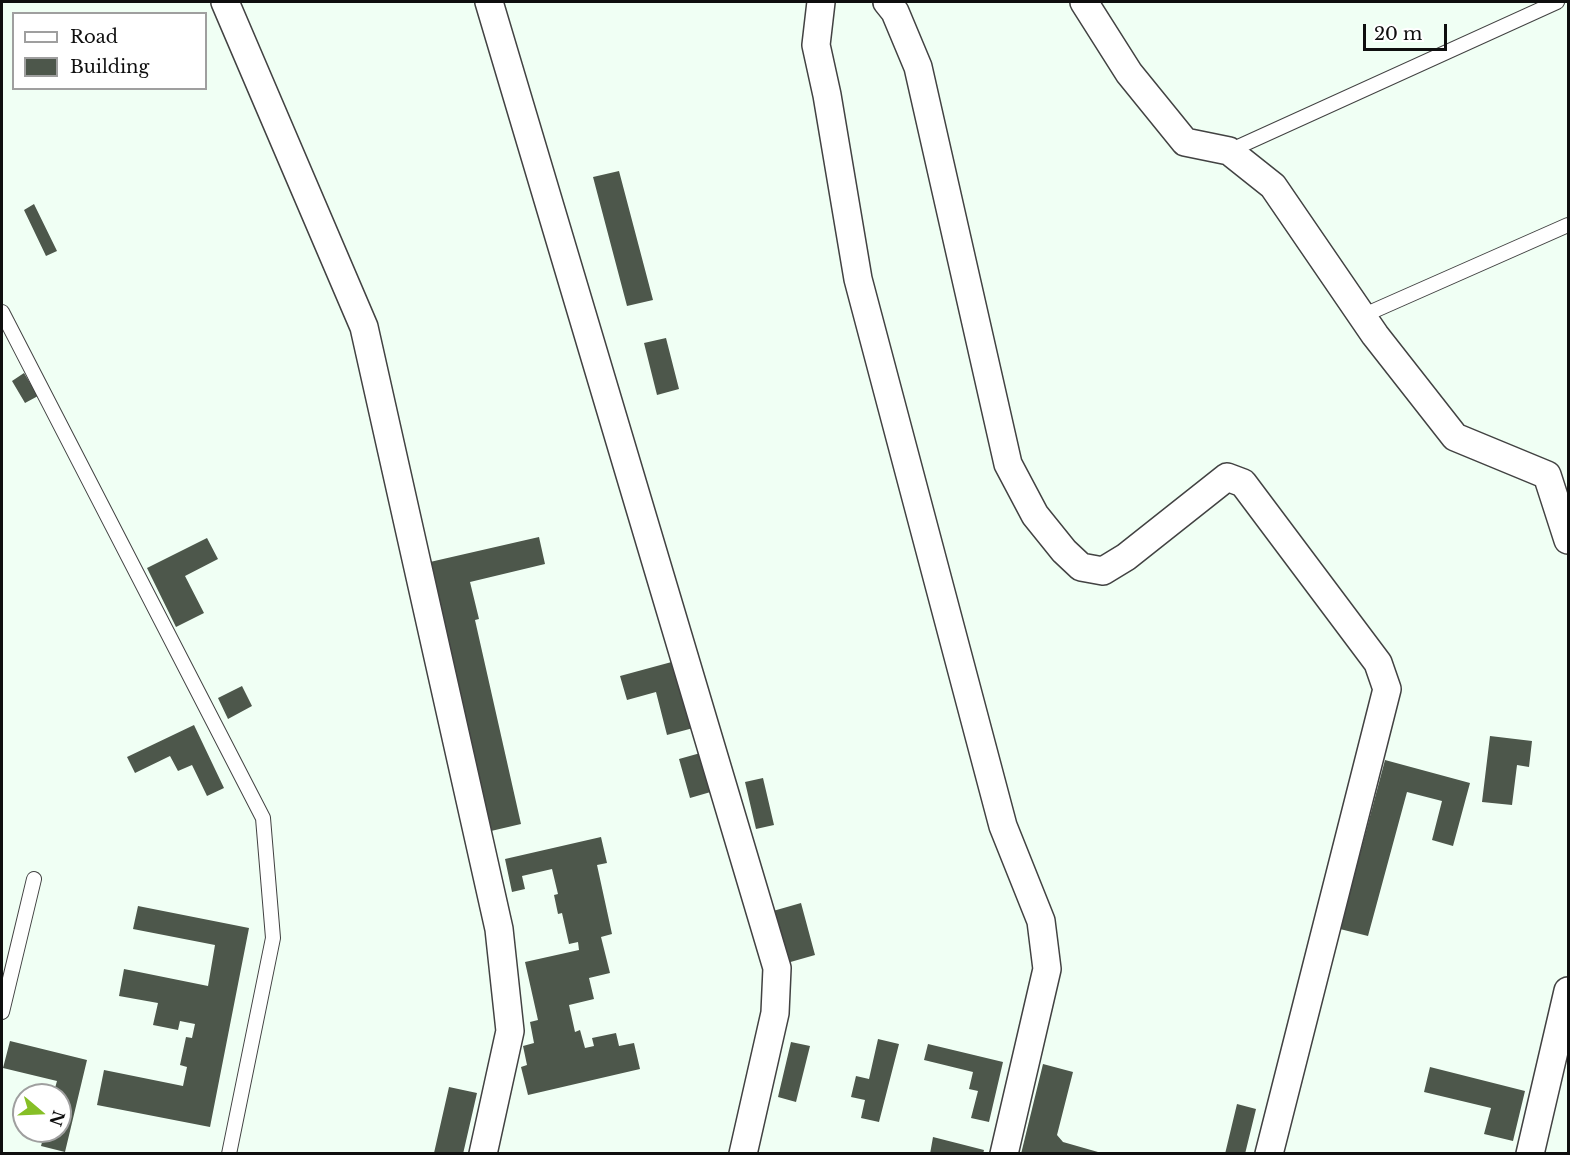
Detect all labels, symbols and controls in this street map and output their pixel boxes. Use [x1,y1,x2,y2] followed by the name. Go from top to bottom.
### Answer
[12,12,207,90] legend
[1366,12,1450,50] scale bar
[1374,23,1422,45] text: 20 m
[70,26,118,48] text: Road
[70,56,149,78] text: Building
[12,1083,72,1143] north arrow
[45,1108,69,1129] text: N

